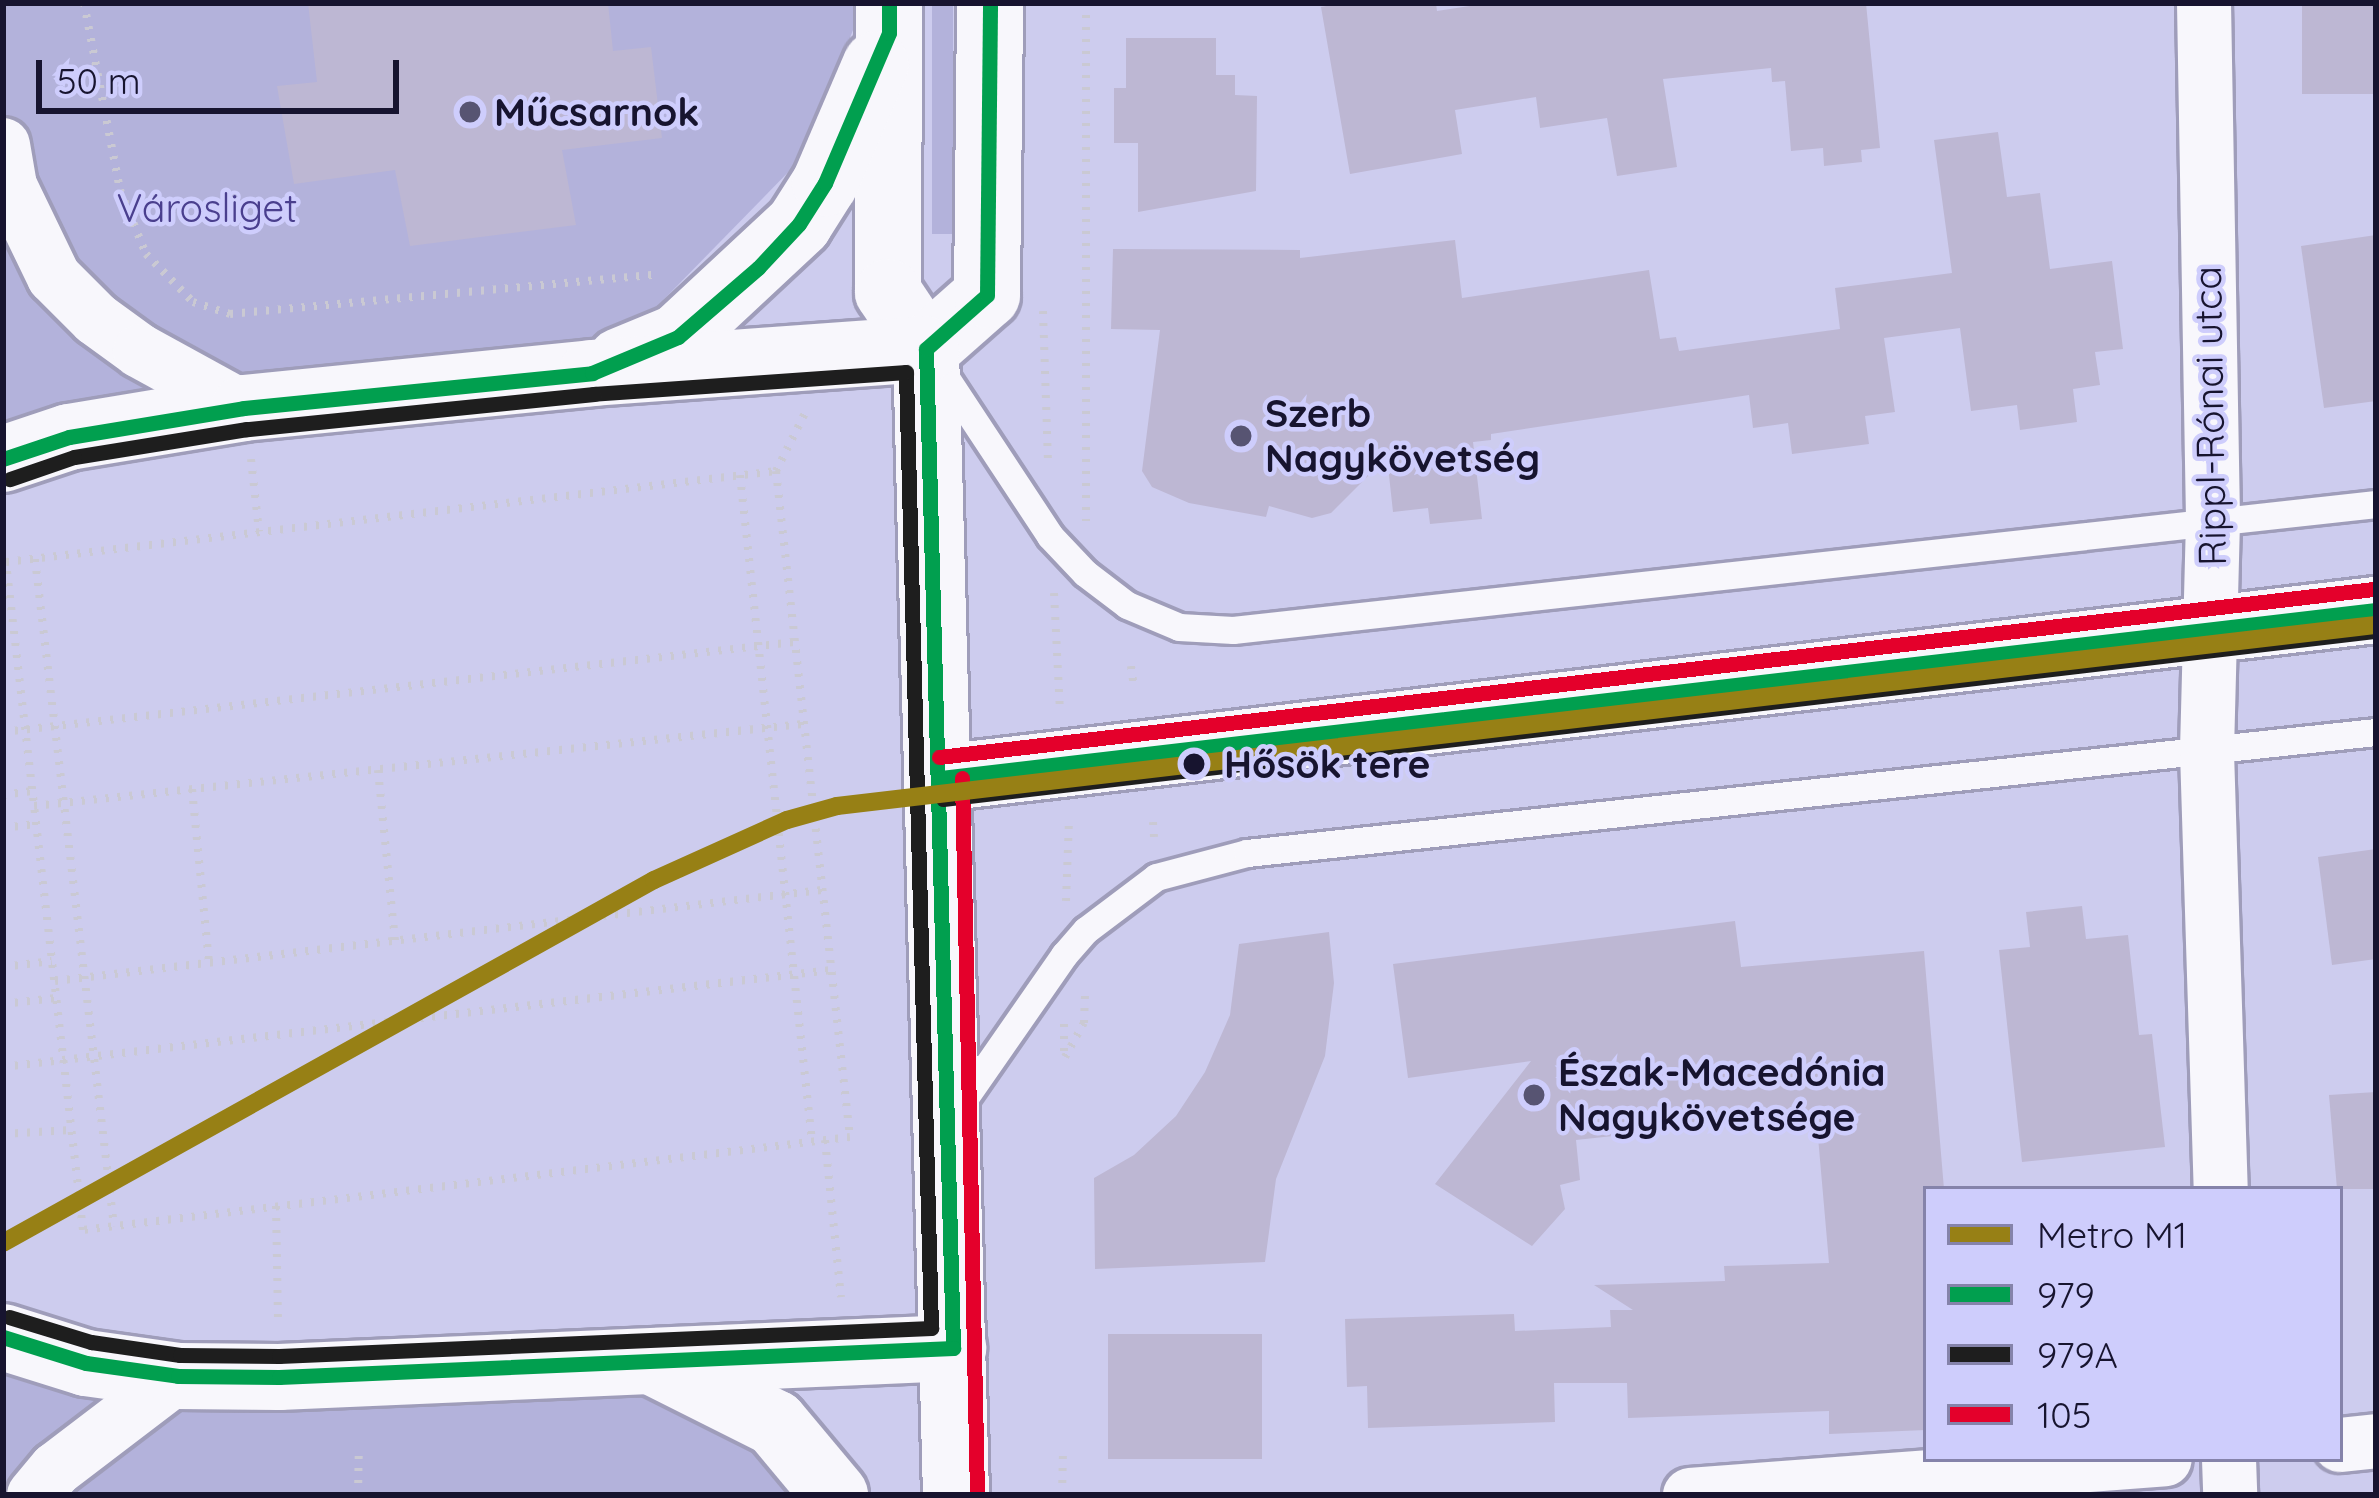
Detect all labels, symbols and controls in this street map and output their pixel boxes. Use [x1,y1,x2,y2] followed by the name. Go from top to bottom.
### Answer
[42,36,405,110] scale bar
[57,58,141,103] text: 50 m
[494,89,699,135] place label: Műcsarnok
[457,99,483,125] marker: Műcsarnok
[116,185,298,231] park label: Városliget
[2184,266,2236,566] street label: Rippl-Rónai utca
[1265,391,1540,482] place label: Szerb Nagykövetség
[1228,423,1254,449] marker: Szerb Nagykövetség
[1224,741,1430,787] place label: Hősök tere
[1175,745,1213,783] marker: Hősök tere
[1558,1050,1886,1141] place label: Észak-Macedónia Nagykövetsége
[1521,1082,1547,1108] marker: Észak-Macedónia Nagykövetsége
[1923,1186,2343,1462] legend
[2037,1212,2187,1257] text: Metro M1
[2037,1272,2095,1317] text: 979
[2037,1332,2118,1377] text: 979A
[2037,1392,2091,1437] text: 105

